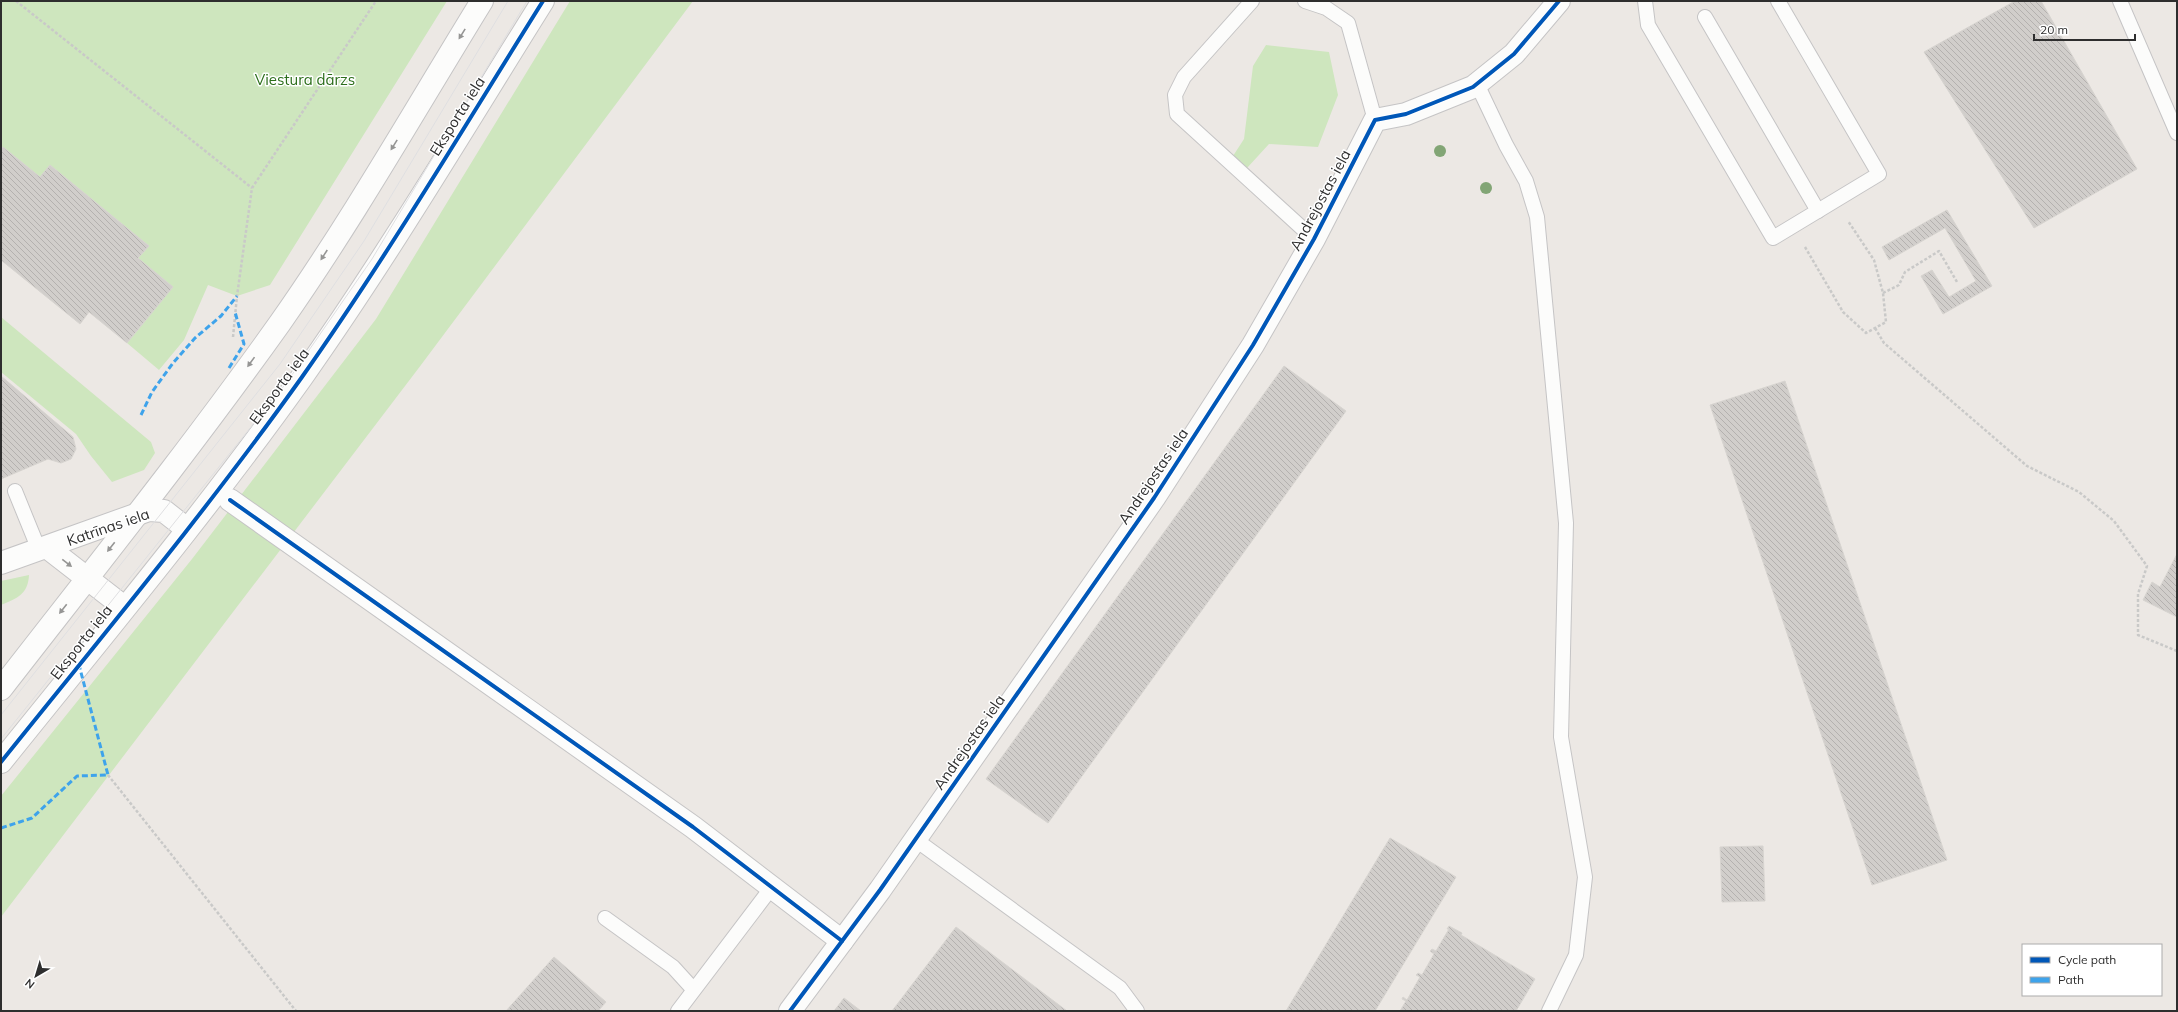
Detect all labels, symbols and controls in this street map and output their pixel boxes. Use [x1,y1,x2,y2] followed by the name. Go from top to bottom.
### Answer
[2034,16,2135,42] scale bar
[2040,22,2068,37] text: 20 m
[458,29,466,39] one-way arrow
[255,70,355,89] park label: Viestura dārzs
[425,73,489,159] street label: Eksporta iela
[390,139,397,151] one-way arrow
[1285,146,1355,254] street label: Andrejostas iela
[320,250,328,260] one-way arrow
[245,344,313,428] street label: Eksporta iela
[247,357,255,368] one-way arrow
[1114,424,1192,528] street label: Andrejostas iela
[64,504,152,550] street label: Katrīnas iela
[107,541,116,552] one-way arrow
[62,559,73,567] one-way arrow
[46,601,116,683] street label: Eksporta iela
[59,604,67,615] one-way arrow
[929,691,1009,793] street label: Andrejostas iela
[2022,944,2162,996] legend
[2058,952,2116,967] text: Cycle path
[16,956,56,996] north arrow
[2058,972,2084,987] text: Path
[22,976,37,992] text: N

